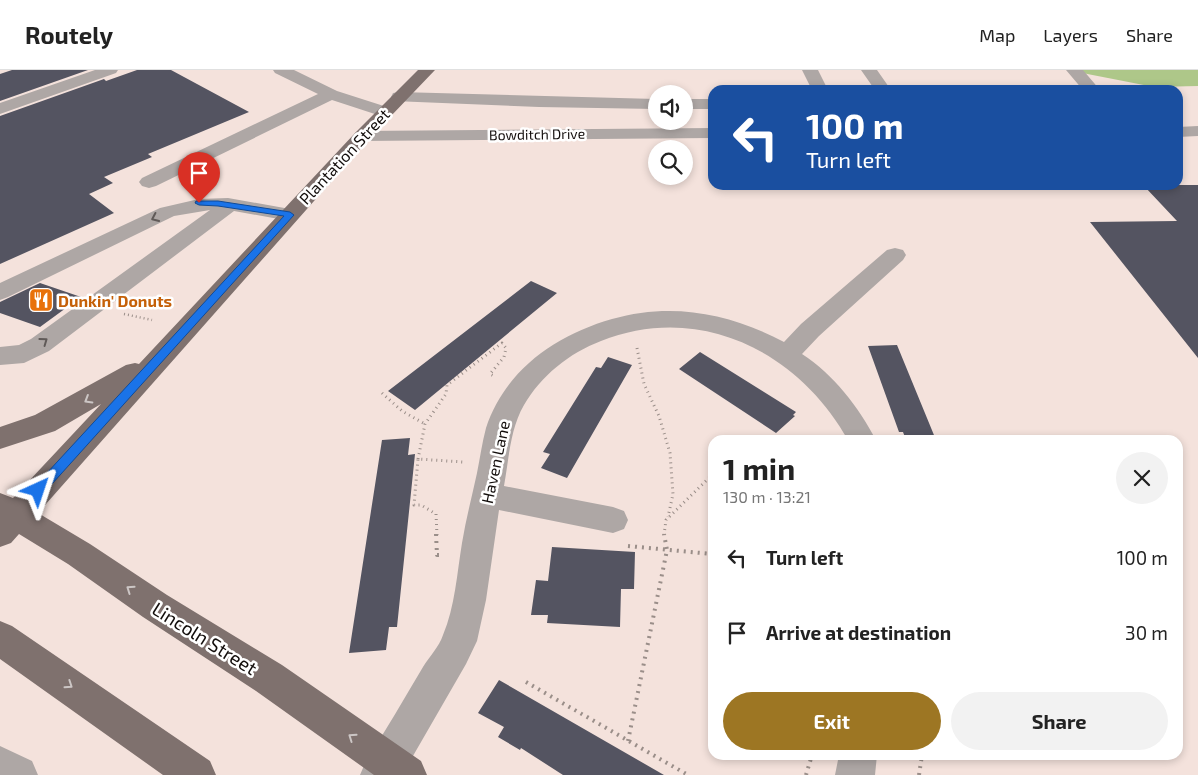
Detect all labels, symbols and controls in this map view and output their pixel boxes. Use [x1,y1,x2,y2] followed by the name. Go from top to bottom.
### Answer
[25,20,113,49] text: Routely
[979,24,1015,46] text: Map
[1043,24,1098,46] text: Layers
[1126,24,1173,46] text: Share
[648,85,693,185] map controls
[648,85,693,130] button: sound
[295,104,393,208] street label: Plantation Street
[806,104,904,146] text: 100 m
[723,105,788,170] icon: left
[489,125,585,143] street label: Bowditch Drive
[648,140,693,185] button: search
[806,146,891,172] text: Turn left
[178,152,220,203] pin
[185,159,213,187] icon: arrive
[151,212,160,222] one-way arrow
[28,287,54,313] restaurant icon: Dunkin' Donuts
[58,291,172,310] place label: Dunkin' Donuts
[39,338,48,347] one-way arrow
[84,393,93,403] one-way arrow
[477,419,513,505] street label: Haven Lane
[723,450,795,486] text: 1 min
[1116,452,1168,504] button: close
[11,463,63,515] position arrow
[723,487,811,506] text: 130 m · 13:21
[723,544,751,572] icon: left
[766,546,843,569] text: Turn left
[1117,546,1168,569] text: 100 m
[126,586,136,595] one-way arrow
[148,597,262,679] street label: Lincoln Street
[723,619,751,647] icon: arrive
[766,621,951,644] text: Arrive at destination
[1125,621,1168,644] text: 30 m
[63,679,73,688] one-way arrow
[723,692,941,750] button: Exit
[951,692,1168,750] button: Share
[349,734,358,743] one-way arrow

